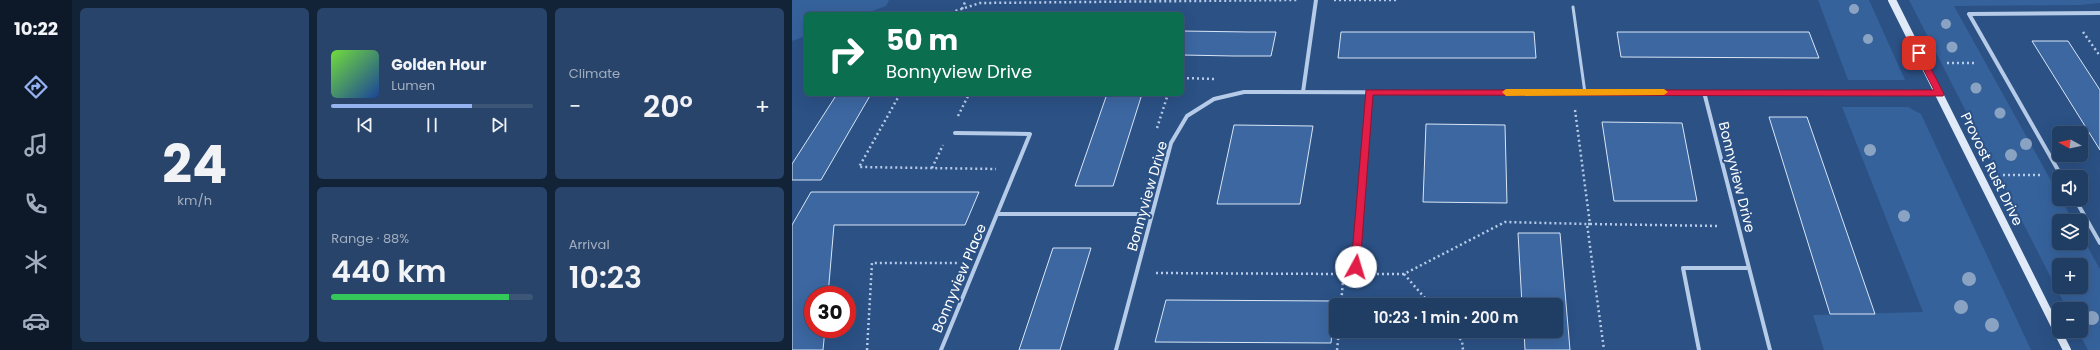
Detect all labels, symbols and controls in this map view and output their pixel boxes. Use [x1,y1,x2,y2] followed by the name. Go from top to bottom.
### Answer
[14,16,58,41] text: 10:22
[886,21,958,60] text: 50 m
[820,28,872,80] icon: right
[1902,36,1936,70] pin
[1908,42,1930,64] icon: arrive
[391,54,487,75] text: Golden Hour
[886,59,1032,84] text: Bonnyview Drive
[569,64,620,83] text: Climate
[22,73,50,101] icon: directions
[391,76,435,95] text: Lumen
[643,85,693,128] text: 20°
[569,91,581,122] text: −
[755,91,770,122] text: +
[1956,109,2028,229] street label: Provost Rust Drive
[354,114,376,136] icon: previous
[421,114,443,136] icon: pause
[488,114,510,136] icon: next
[1714,119,1761,235] street label: Bonnyview Drive
[2052,126,2088,162] north arrow
[2052,126,2088,338] map controls
[162,128,227,201] text: 24
[22,131,50,159] icon: music
[1122,138,1172,253] street label: Bonnyview Drive
[2052,170,2088,206] button: sound
[22,190,50,218] icon: phone
[177,191,212,210] text: km/h
[2052,214,2088,250] button: layers
[927,220,991,336] street label: Bonnyview Place
[331,229,409,248] text: Range · 88%
[569,235,610,254] text: Arrival
[1335,246,1377,288] position arrow
[22,248,50,276] icon: climate
[331,250,446,293] text: 440 km
[569,256,642,299] text: 10:23
[2052,258,2088,294] button: +
[804,286,856,338] speed limit sign: 30
[2052,302,2088,338] button: −
[22,307,50,335] icon: car
[1373,307,1519,328] text: 10:23 · 1 min · 200 m

